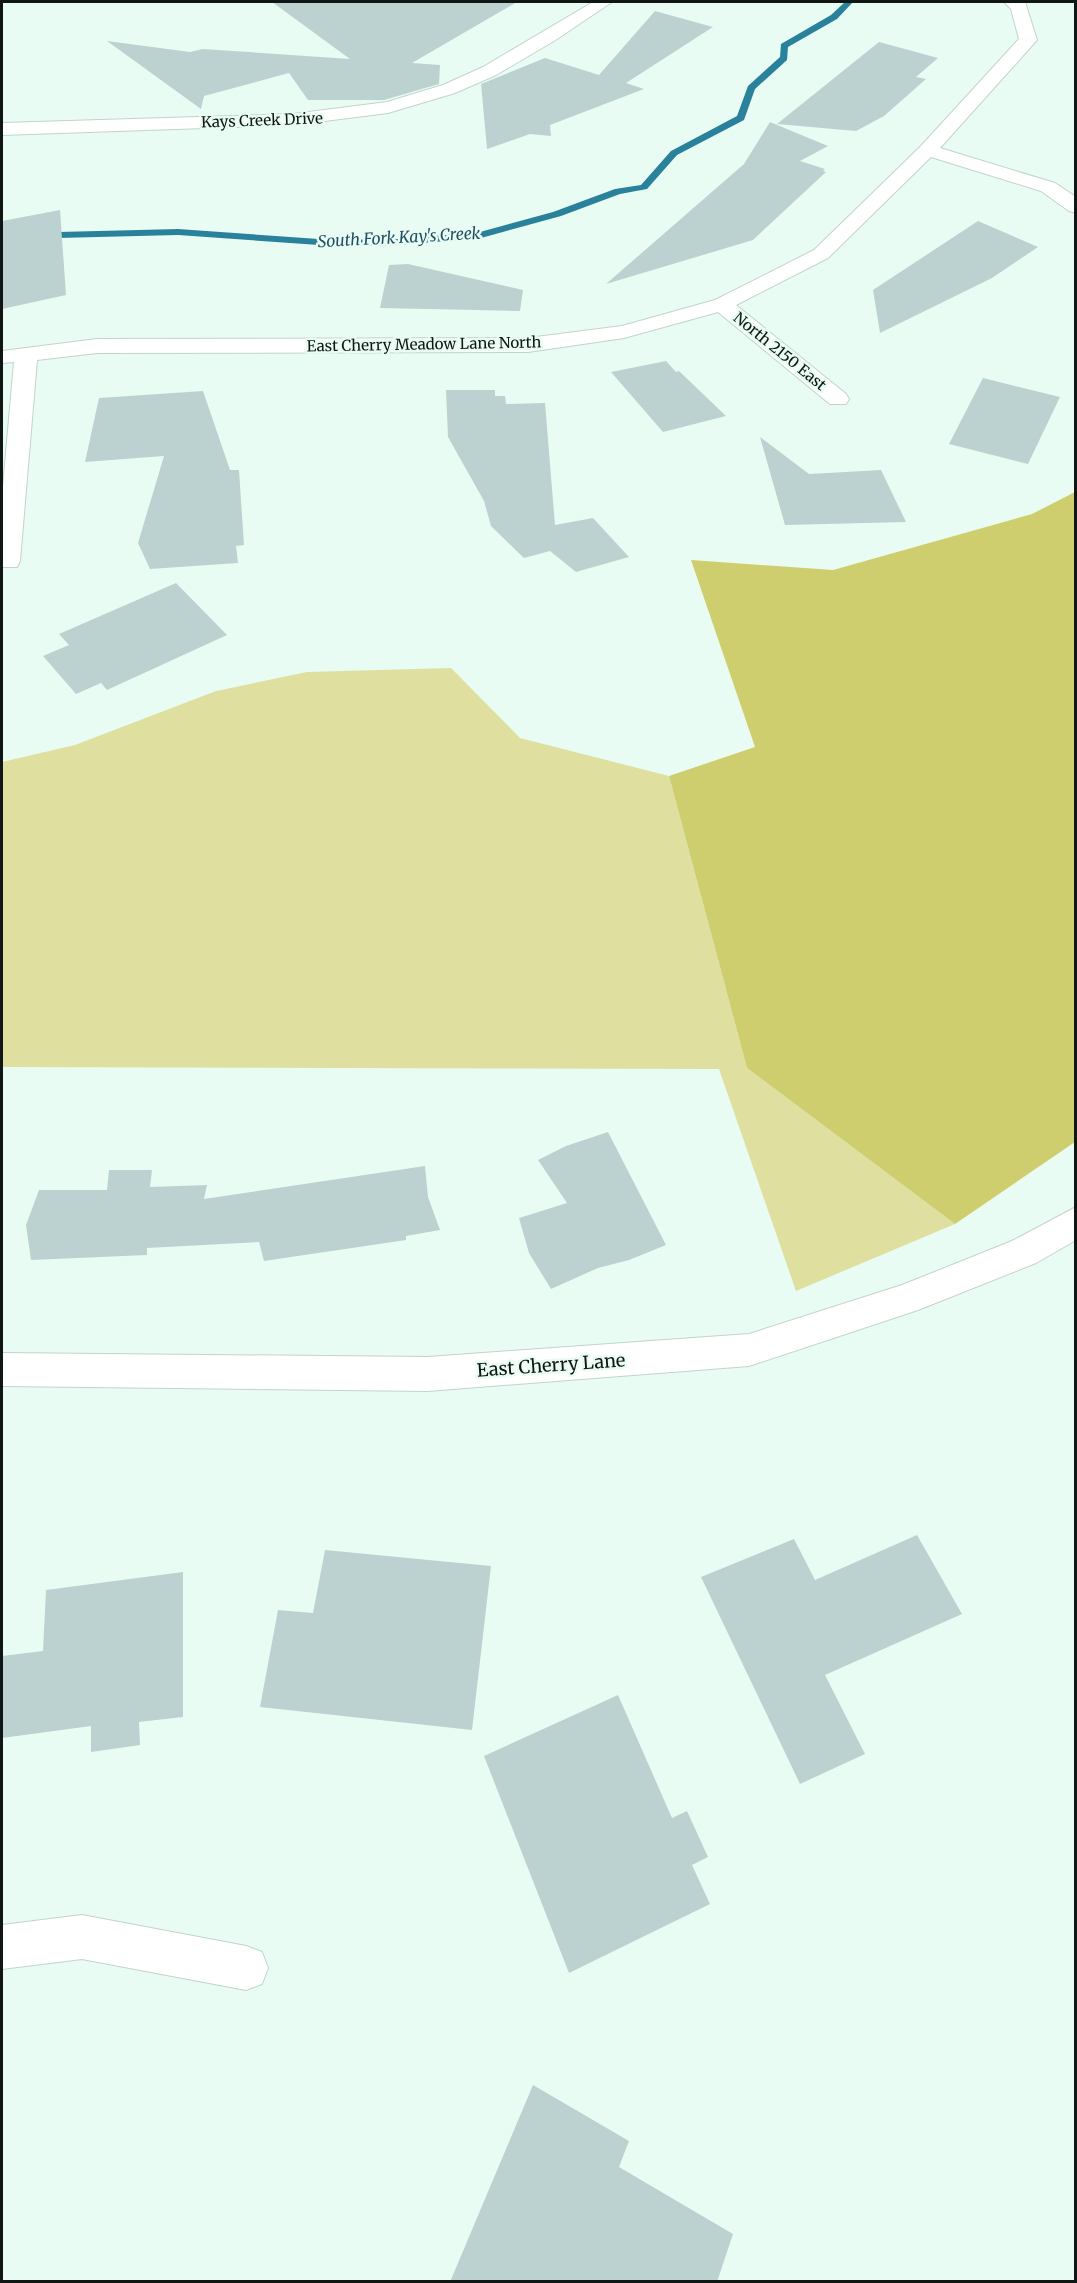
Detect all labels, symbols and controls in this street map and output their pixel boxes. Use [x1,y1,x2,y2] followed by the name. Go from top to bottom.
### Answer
[201,108,323,132] street label: Kays Creek Drive
[317,223,481,251] water label: South Fork Kay's Creek
[730,308,830,394] street label: North 2150 East
[306,332,542,356] street label: East Cherry Meadow Lane North
[476,1348,626,1382] street label: East Cherry Lane

